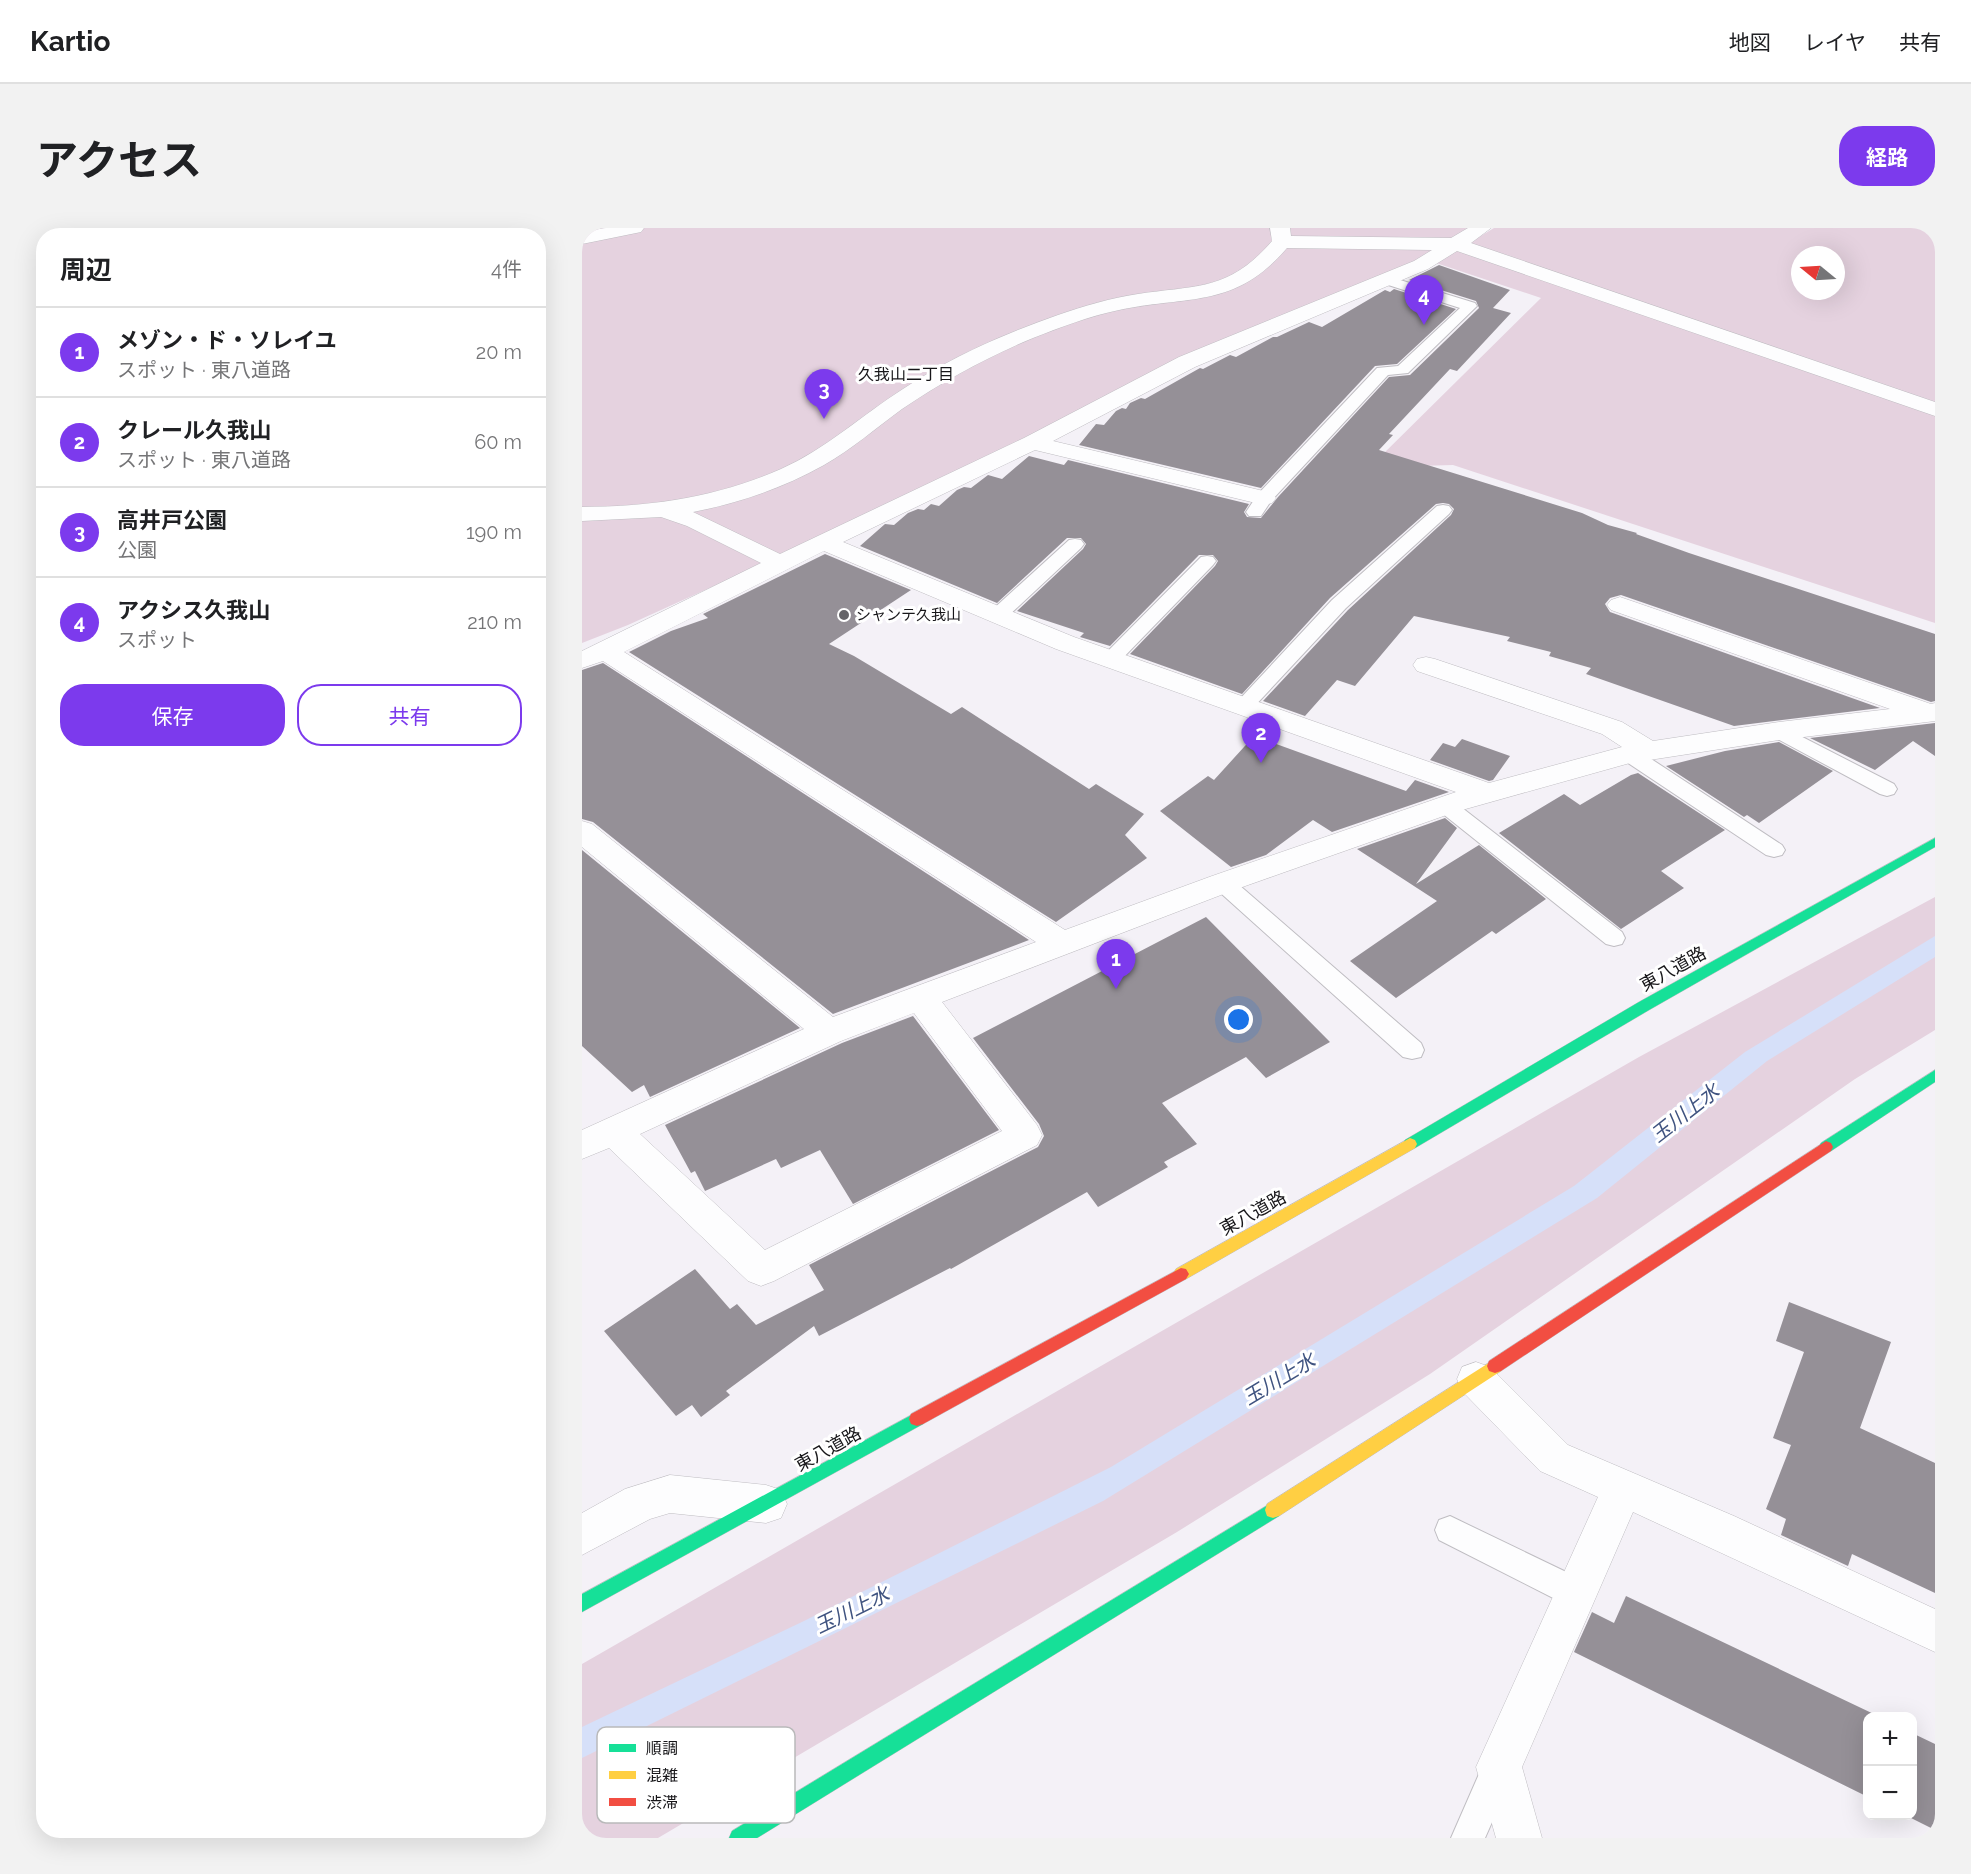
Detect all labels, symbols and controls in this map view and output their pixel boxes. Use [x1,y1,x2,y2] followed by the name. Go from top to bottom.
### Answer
[30,25,110,58] text: Kartio
[1729,30,1771,55] text: 地図
[1804,30,1866,55] text: レイヤ
[1899,30,1941,55] text: 共有
[1839,126,1935,186] button: 経路
[36,136,202,185] text: アクセス
[1791,246,1845,300] north arrow
[60,255,112,285] text: 周辺
[491,257,522,281] text: 4件
[1404,276,1444,325] pin: 4
[117,327,337,353] text: メゾン・ド・ソレイユ
[75,340,84,364] text: 1
[476,340,522,364] text: 20 m
[117,358,291,382] text: スポット · 東八道路
[858,365,954,384] district label: 久我山二丁目
[804,370,844,419] pin: 3
[117,417,271,443] text: クレール久我山
[74,430,85,454] text: 2
[474,430,522,454] text: 60 m
[117,448,291,472] text: スポット · 東八道路
[117,507,227,533] text: 高井戸公園
[74,520,85,544] text: 3
[466,520,522,544] text: 190 m
[117,538,157,562] text: 公園
[117,597,270,623] text: アクシス久我山
[856,606,961,624] place label: シャンテ久我山
[837,608,851,622] marker: シャンテ久我山
[74,610,85,634] text: 4
[467,610,522,634] text: 210 m
[117,628,197,652] text: スポット
[60,684,285,746] button: 保存
[297,684,522,746] button: 共有
[1242,714,1280,763] pin: 2
[1096,940,1136,989] pin: 1
[1636,942,1709,995] street label: 東八道路
[1224,1005,1253,1034] your location
[1646,1078,1725,1147] water label: 玉川上水
[1216,1186,1289,1239] street label: 東八道路
[1239,1347,1321,1410] water label: 玉川上水
[791,1422,864,1475] street label: 東八道路
[811,1581,895,1638] water label: 玉川上水
[1863,1712,1917,1820] map controls
[1863,1712,1917,1766] button: +
[597,1727,795,1823] legend
[646,1739,678,1758] text: 順調
[646,1766,678,1785] text: 混雑
[1863,1766,1917,1820] button: −
[646,1793,678,1812] text: 渋滞

